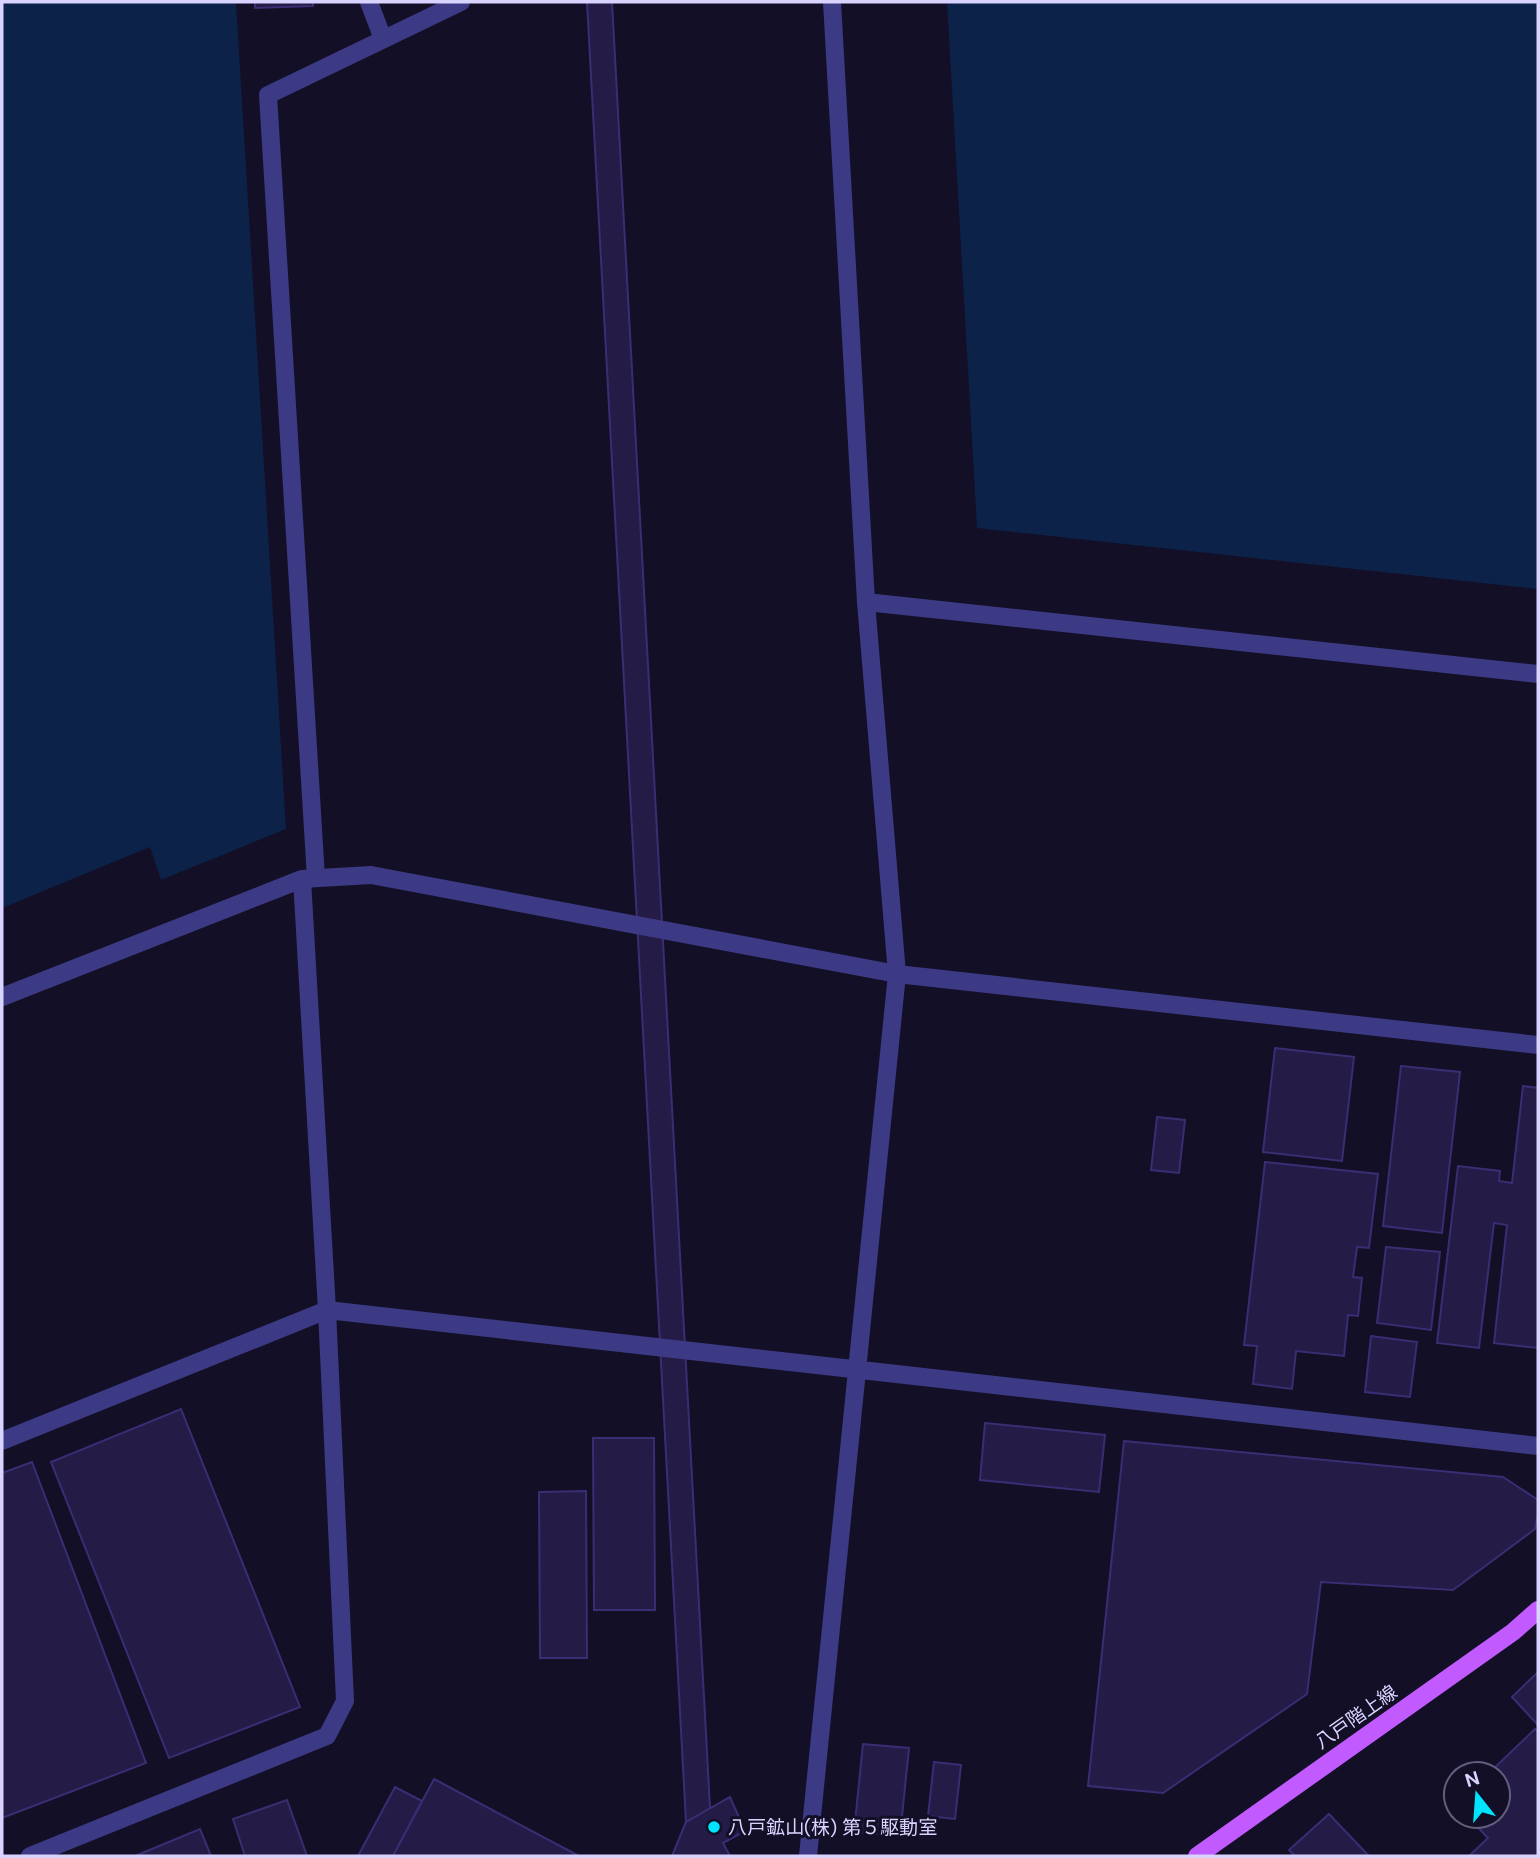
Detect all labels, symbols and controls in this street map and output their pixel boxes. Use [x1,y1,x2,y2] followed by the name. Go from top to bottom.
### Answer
[1310,1680,1402,1754] street label: 八戸階上線
[1442,1760,1512,1830] north arrow
[1462,1765,1482,1793] text: N
[728,1815,937,1840] place label: 八戸鉱山(株) 第５駆動室
[706,1819,722,1835] marker: 八戸鉱山(株) 第５駆動室

